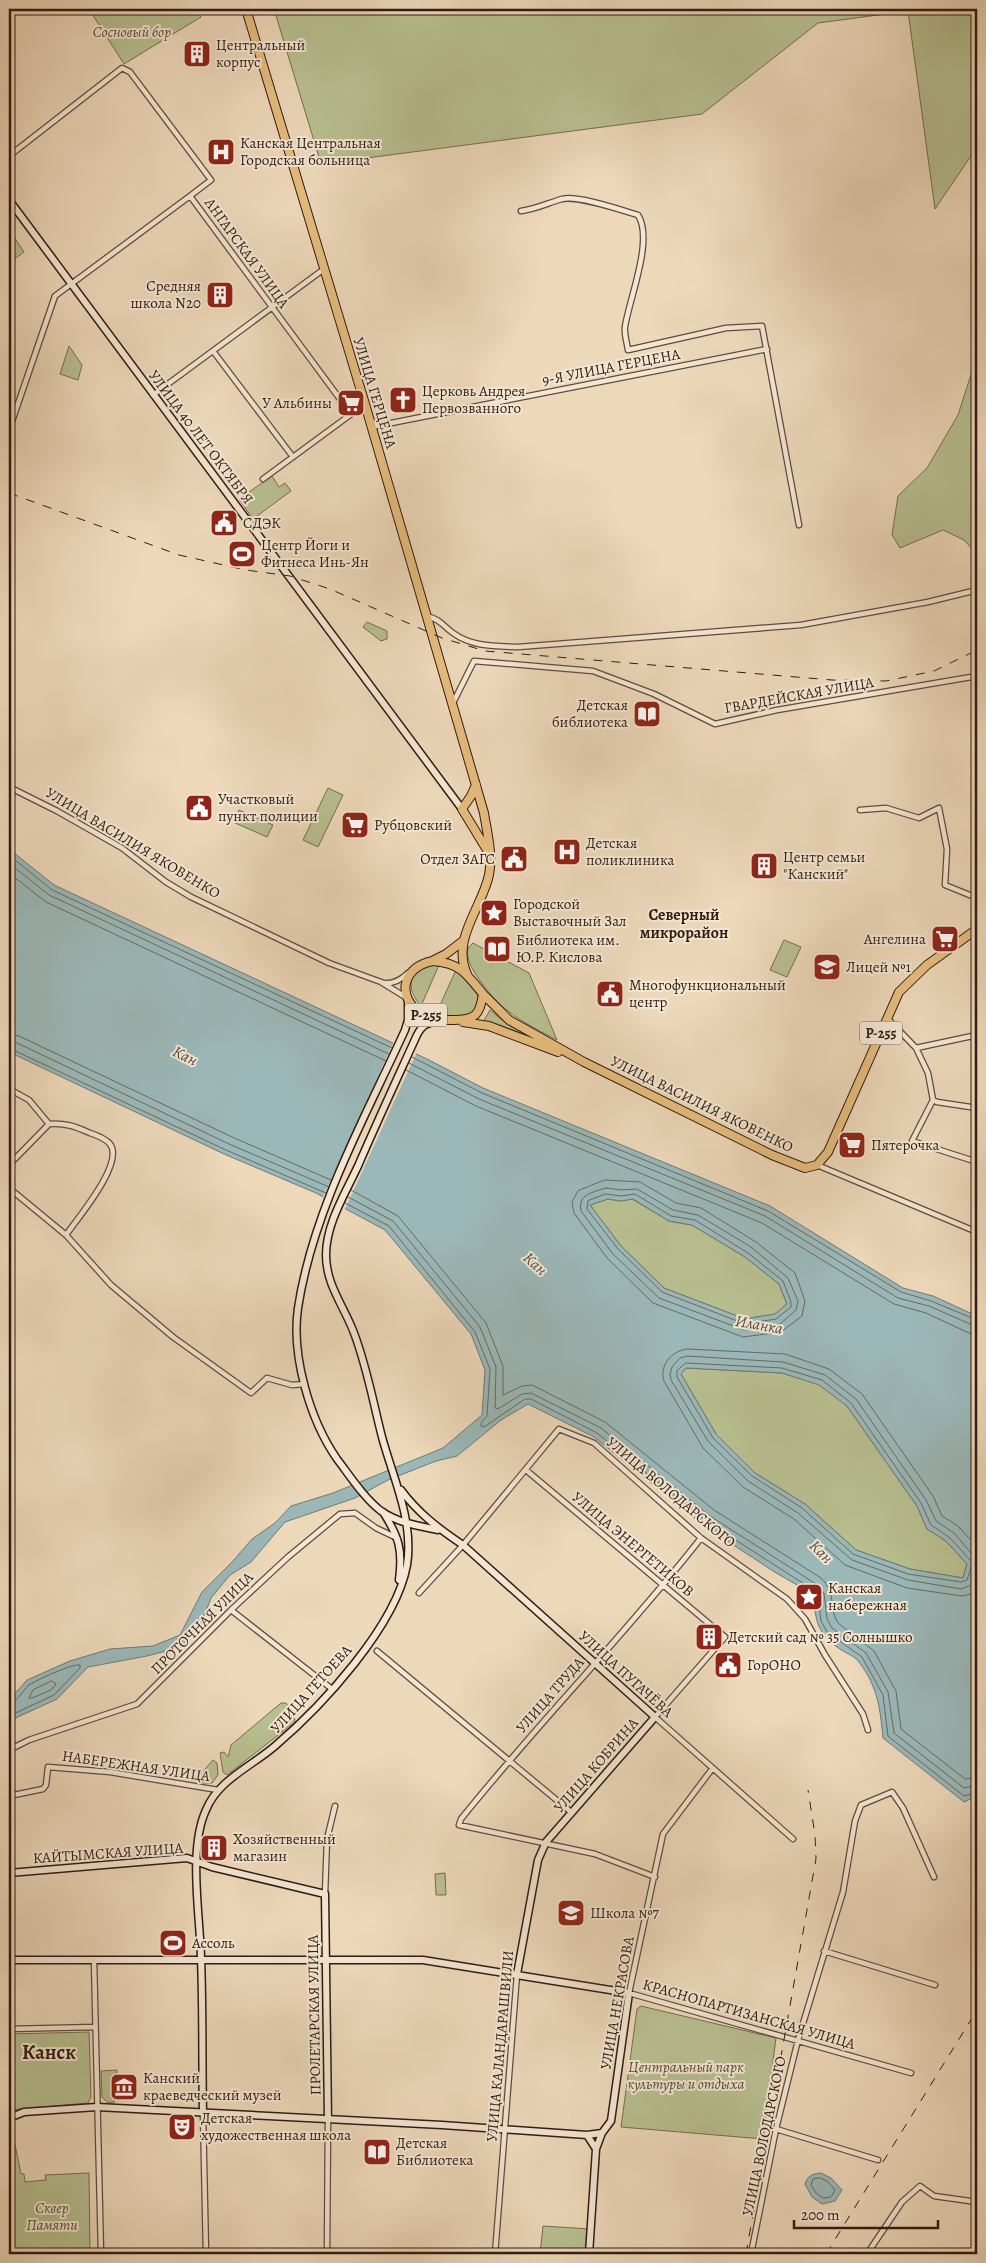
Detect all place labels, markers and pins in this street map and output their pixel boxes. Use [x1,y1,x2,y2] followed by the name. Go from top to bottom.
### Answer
[216,35,305,72] place label: Центральный корпус
[182,39,212,69] building icon: Центральный корпус
[240,133,381,170] place label: Канская Центральная Городская больница
[206,137,236,167] hospital icon: Канская Центральная Городская больница
[130,276,201,313] place label: Средняя школа N20
[205,280,235,310] building icon: Средняя школа N20
[422,381,525,418] place label: Церковь Андрея Первозванного
[388,385,418,415] church icon: Церковь Андрея Первозванного
[336,388,366,418] supermarket icon: У Альбины
[262,393,332,413] place label: У Альбины
[209,508,239,538] public building icon: СДЭК
[243,513,281,533] place label: СДЭК
[261,535,369,572] place label: Центр Йоги и Фитнеса Инь-Ян
[227,539,257,569] sports icon: Центр Йоги и Фитнеса Инь-Ян
[552,695,628,732] place label: Детская библиотека
[632,699,662,729] library icon: Детская библиотека
[218,789,318,826] place label: Участковый пункт полиции
[184,793,214,823] public building icon: Участковый пункт полиции
[340,810,370,840] supermarket icon: Рубцовский
[374,815,452,835] place label: Рубцовский
[586,833,674,870] place label: Детская поликлиника
[552,837,582,867] hospital icon: Детская поликлиника
[499,844,529,874] public building icon: Отдел ЗАГС
[783,847,865,884] place label: Центр семьи "Канский"
[420,849,495,869] place label: Отдел ЗАГС
[749,851,779,881] building icon: Центр семьи "Канский"
[513,894,627,931] place label: Городской Выставочный Зал
[479,898,509,928] place icon: Городской Выставочный Зал
[930,924,960,954] supermarket icon: Ангелина
[863,929,926,949] place label: Ангелина
[516,930,620,967] place label: Библиотека им. Ю.Р. Кислова
[482,934,512,964] library icon: Библиотека им. Ю.Р. Кислова
[812,952,842,982] school or university icon: Лицей №1
[846,957,911,977] place label: Лицей №1
[629,975,786,1012] place label: Многофункциональный центр
[595,979,625,1009] public building icon: Многофункциональный центр
[837,1130,867,1160] supermarket icon: Пятерочка
[871,1135,940,1155] place label: Пятерочка
[828,1578,907,1615] place label: Канская набережная
[794,1582,824,1612] place icon: Канская набережная
[694,1622,724,1652] building icon: Детский сад № 35 Солнышко
[728,1627,913,1647] place label: Детский сад № 35 Солнышко
[713,1650,743,1680] public building icon: ГорОНО
[747,1655,801,1675] place label: ГорОНО
[233,1829,336,1866] place label: Хозяйственный магазин
[199,1833,229,1863] building icon: Хозяйственный магазин
[556,1898,586,1928] school or university icon: Школа №7
[590,1903,660,1923] place label: Школа №7
[158,1928,188,1958] sports icon: Ассоль
[191,1933,235,1953] place label: Ассоль
[143,2068,282,2105] place label: Канский краеведческий музей
[109,2072,139,2102] museum icon: Канский краеведческий музей
[201,2108,351,2145] place label: Детская художественная школа
[167,2112,197,2142] theatre icon: Детская художественная школа
[396,2133,473,2170] place label: Детская Библиотека
[362,2137,392,2167] library icon: Детская Библиотека

